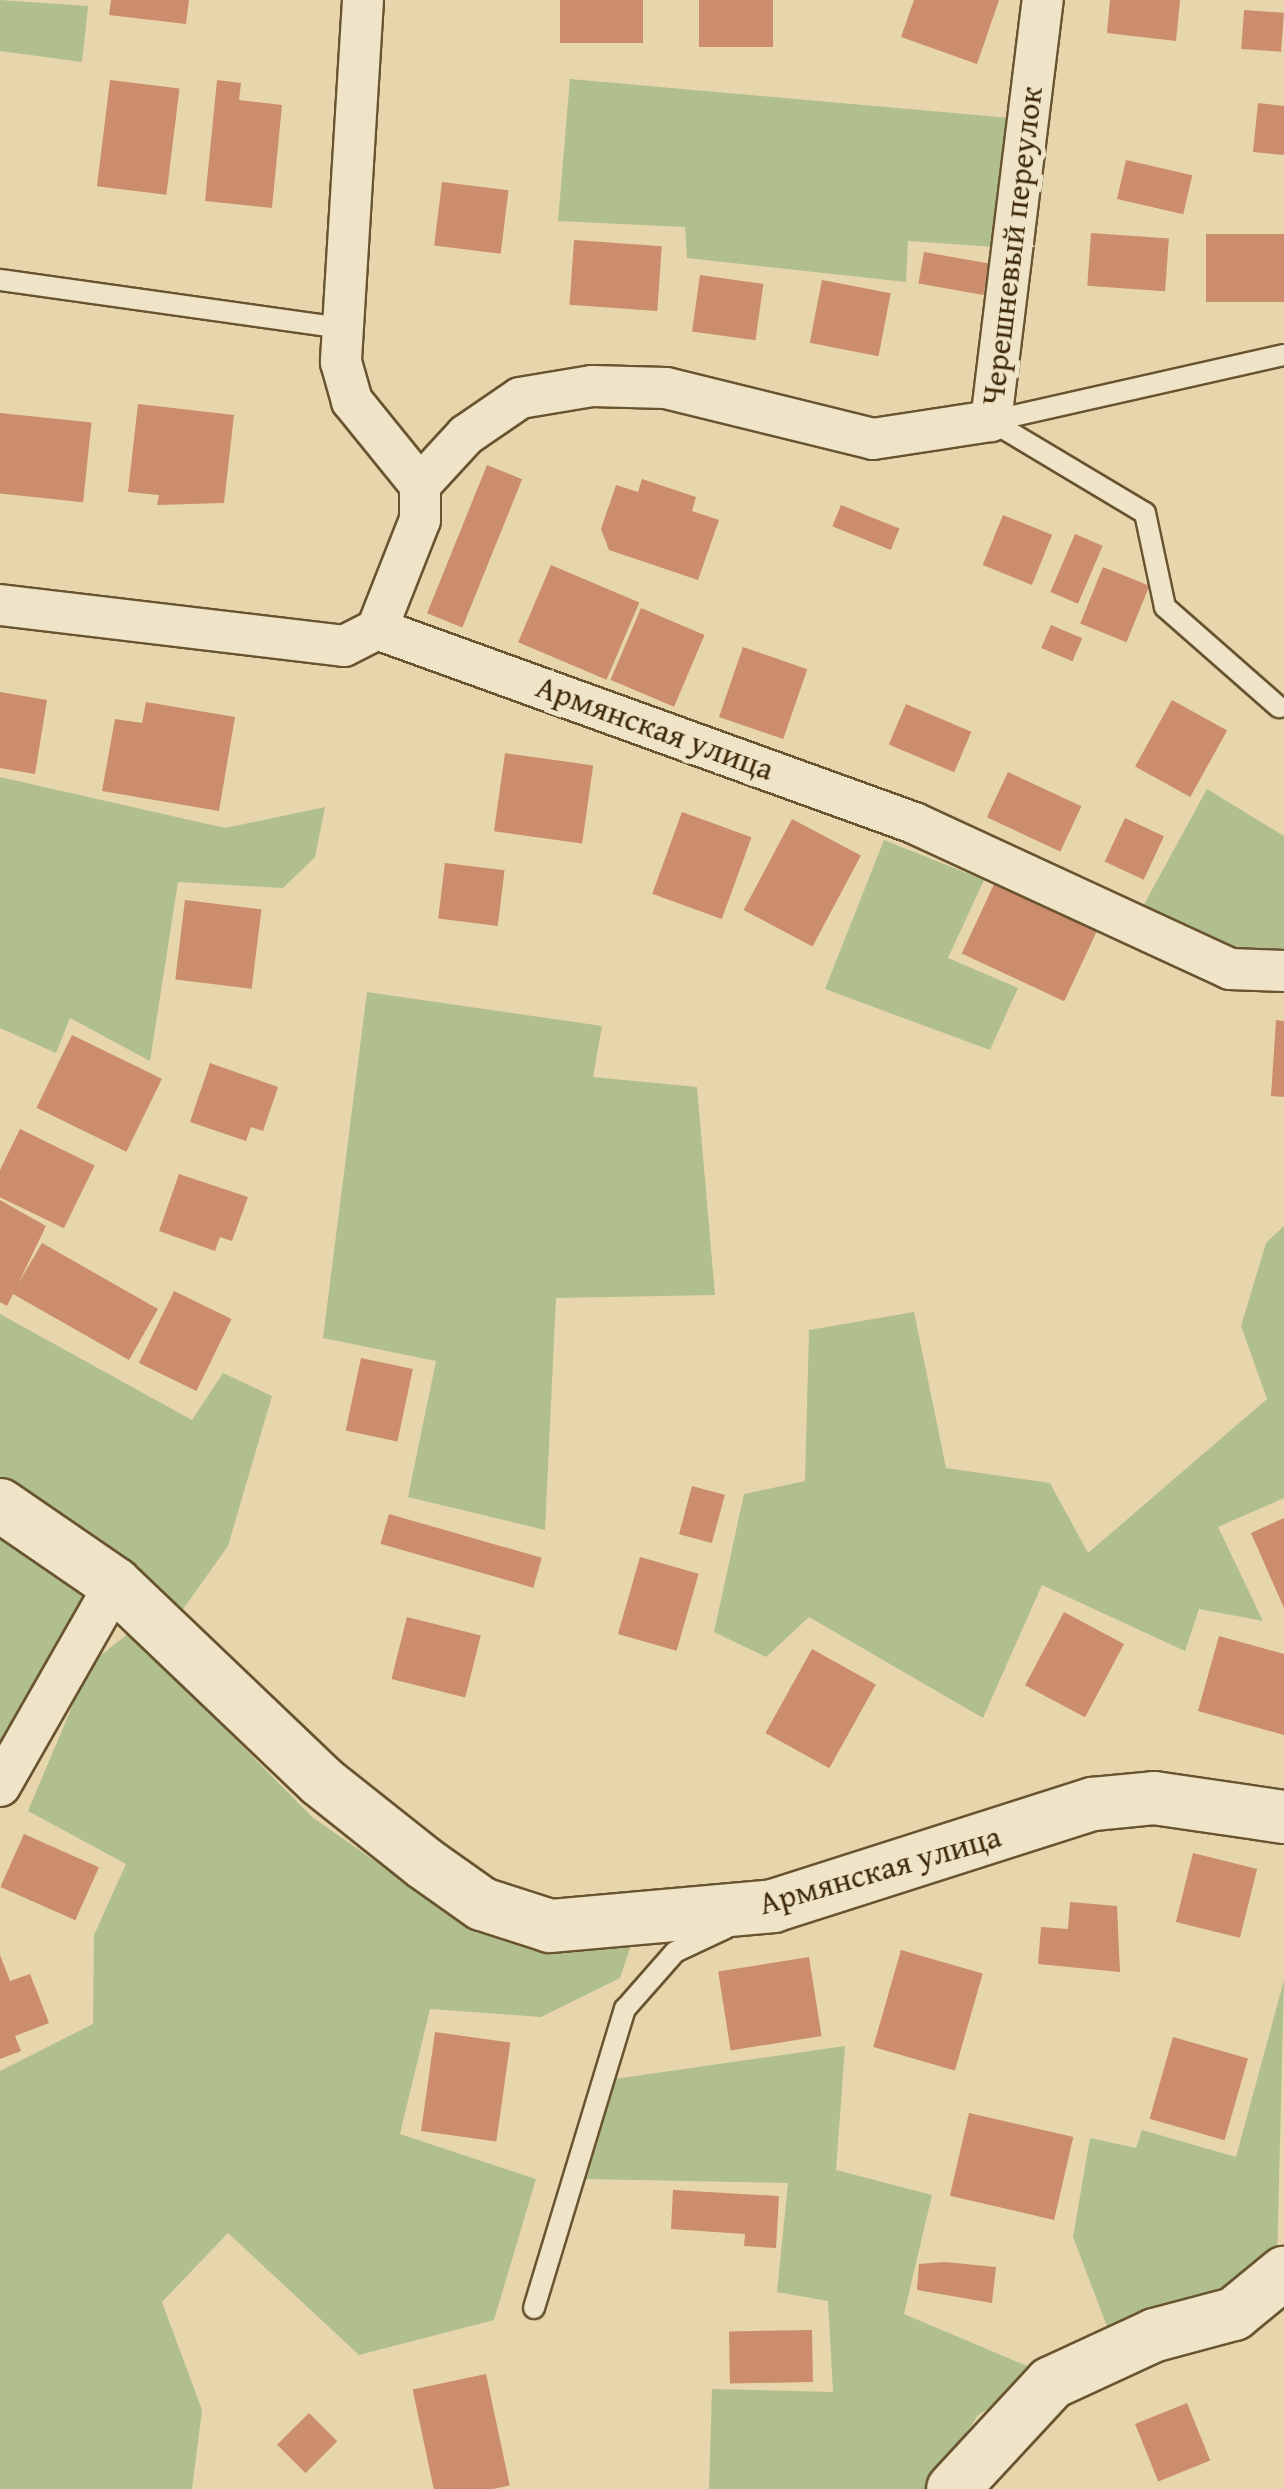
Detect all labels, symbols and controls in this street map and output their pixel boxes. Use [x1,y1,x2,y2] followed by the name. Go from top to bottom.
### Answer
[973,84,1051,408] street label: Черешневый переулок
[531,667,779,789] street label: Армянская улица
[755,1817,1005,1923] street label: Армянская улица

